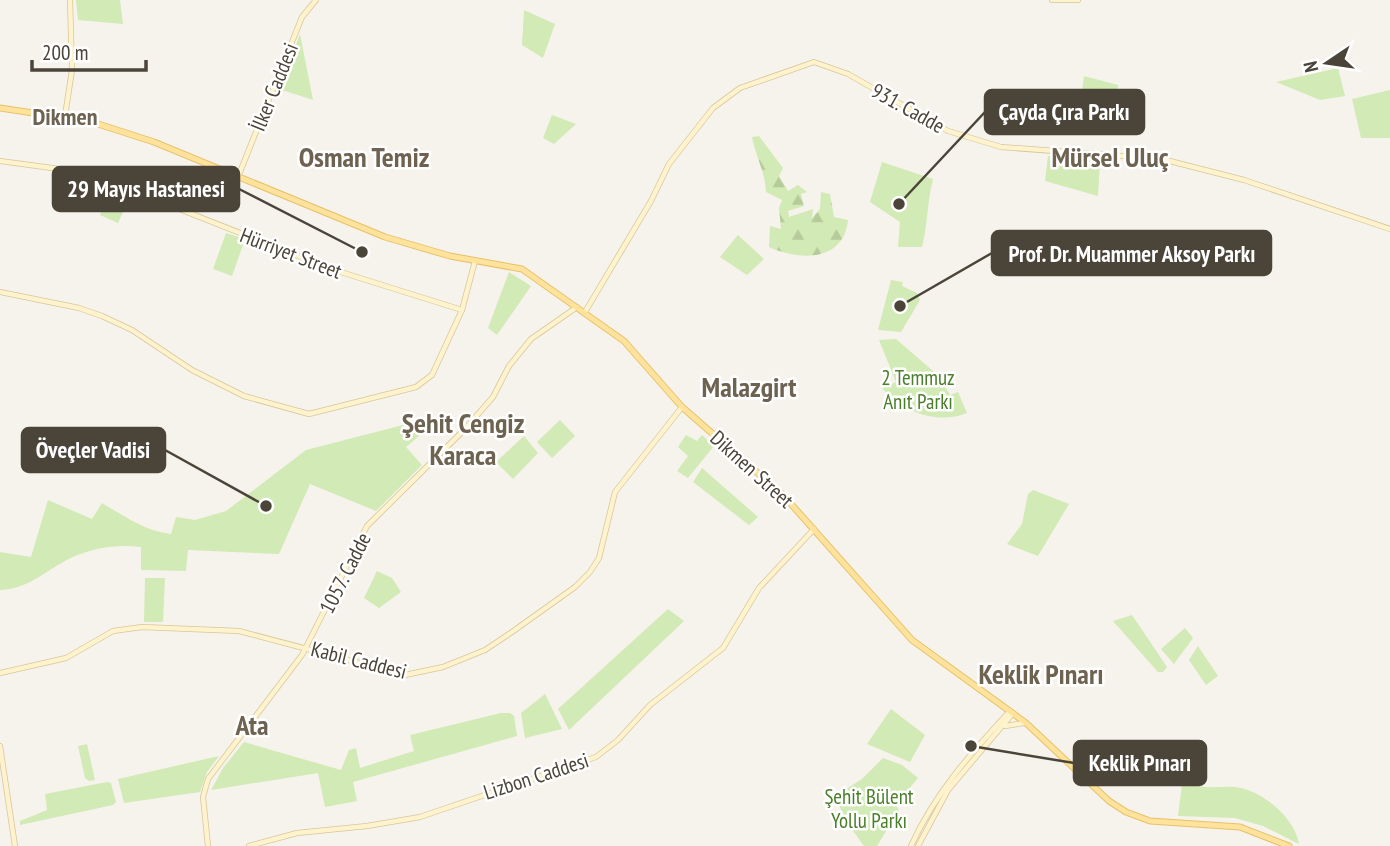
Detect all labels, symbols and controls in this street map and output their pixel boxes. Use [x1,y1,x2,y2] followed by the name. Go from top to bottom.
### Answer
[32,28,145,72] scale bar
[1292,28,1362,98] north arrow
[42,39,88,66] text: 200 m
[244,39,304,135] street label: İlker Caddesi
[1298,59,1323,75] text: N
[867,77,949,139] street label: 931. Cadde
[985,90,1144,134] callout: Çayda Çıra Parkı
[998,97,1130,126] text: Çayda Çıra Parkı
[32,101,98,132] district label: Dikmen
[299,138,429,175] district label: Osman Temiz
[1051,138,1169,175] district label: Mürsel Uluç
[53,167,239,211] callout: 29 Mayıs Hastanesi
[67,174,225,203] text: 29 Mayıs Hastanesi
[236,221,346,285] street label: Hürriyet Street
[992,231,1271,275] callout: Prof. Dr. Muammer Aksoy Parkı
[1009,239,1255,268] text: Prof. Dr. Muammer Aksoy Parkı
[881,364,955,415] park label: 2 Temmuz Anıt Parkı
[702,368,796,405] district label: Malazgirt
[402,404,524,473] district label: Şehit Cengiz Karaca
[705,424,800,514] street label: Dikmen Street
[22,428,165,472] callout: Öveçler Vadisi
[36,435,150,464] text: Öveçler Vadisi
[313,528,377,618] street label: 1057. Cadde
[308,635,410,685] street label: Kabil Caddesi
[979,655,1103,692] district label: Keklik Pınarı
[234,706,269,743] district label: Ata
[1074,741,1206,785] callout: Keklik Pınarı
[480,746,592,806] street label: Lizbon Caddesi
[1089,748,1191,777] text: Keklik Pınarı
[824,783,914,834] park label: Şehit Bülent Yollu Parkı

